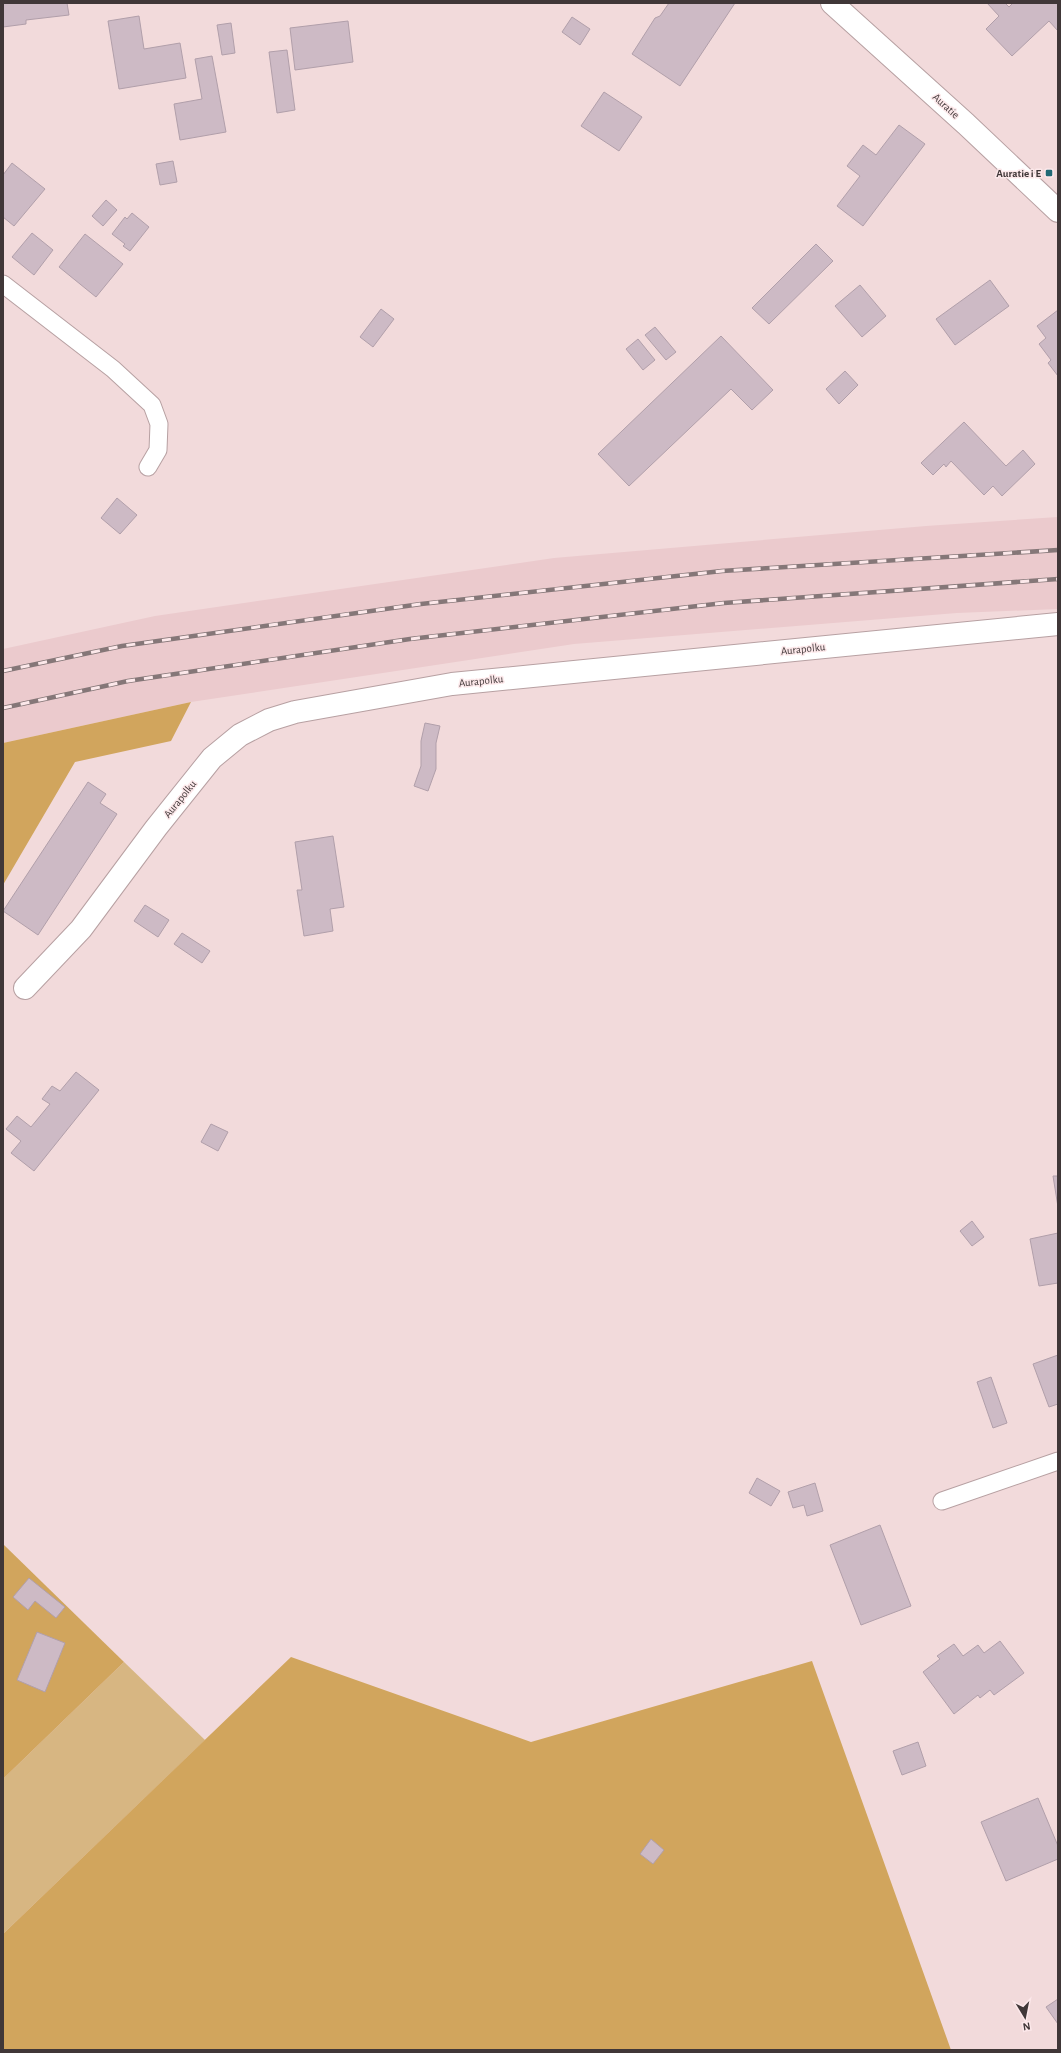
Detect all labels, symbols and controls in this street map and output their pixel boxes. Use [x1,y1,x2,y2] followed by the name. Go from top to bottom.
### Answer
[931,91,961,121] street label: Auratie
[996,168,1041,179] place label: Auratie i E
[1044,168,1054,178] marker: Auratie i E
[780,641,826,657] street label: Aurapolku
[458,673,504,689] street label: Aurapolku
[162,778,199,820] street label: Aurapolku
[1005,1997,1045,2037] north arrow
[1022,2020,1031,2032] text: N

